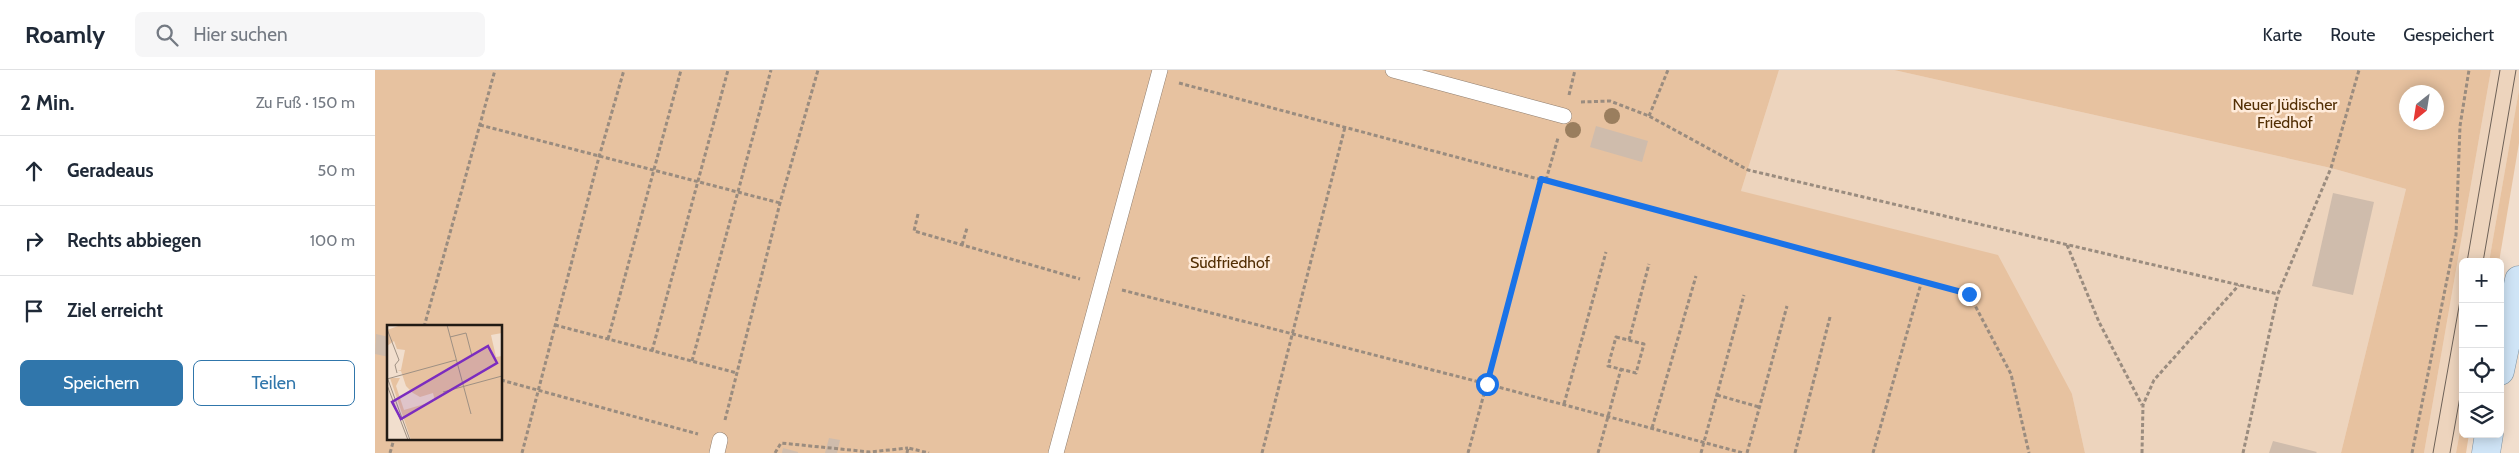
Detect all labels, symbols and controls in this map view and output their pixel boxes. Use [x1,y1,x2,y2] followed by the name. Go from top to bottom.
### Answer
[135,12,485,57] search box
[25,20,105,49] text: Roamly
[153,21,181,49] icon: search
[193,23,288,46] text: Hier suchen
[2263,24,2302,46] text: Karte
[2330,24,2375,46] text: Route
[2403,24,2494,46] text: Gespeichert
[2399,85,2444,130] north arrow
[20,90,74,115] text: 2 Min.
[256,93,355,112] text: Zu Fuß · 150 m
[2233,95,2338,132] park label: Neuer Jüdischer Friedhof
[20,157,48,185] icon: ahead
[67,159,153,182] text: Geradeaus
[318,161,355,180] text: 50 m
[20,227,48,255] icon: right
[67,229,201,252] text: Rechts abbiegen
[310,231,355,250] text: 100 m
[1190,253,1271,272] park label: Südfriedhof
[2459,258,2504,438] map controls
[2459,258,2504,303] button: +
[1958,283,1981,306] route end
[20,297,48,325] icon: arrive
[67,299,163,322] text: Ziel erreicht
[2459,303,2504,348] button: −
[387,325,503,440] inset map
[2459,348,2504,393] button: locate
[20,360,183,406] button: Speichern
[193,360,355,406] button: Teilen
[1476,373,1499,396] route start
[2459,393,2504,438] button: layers

